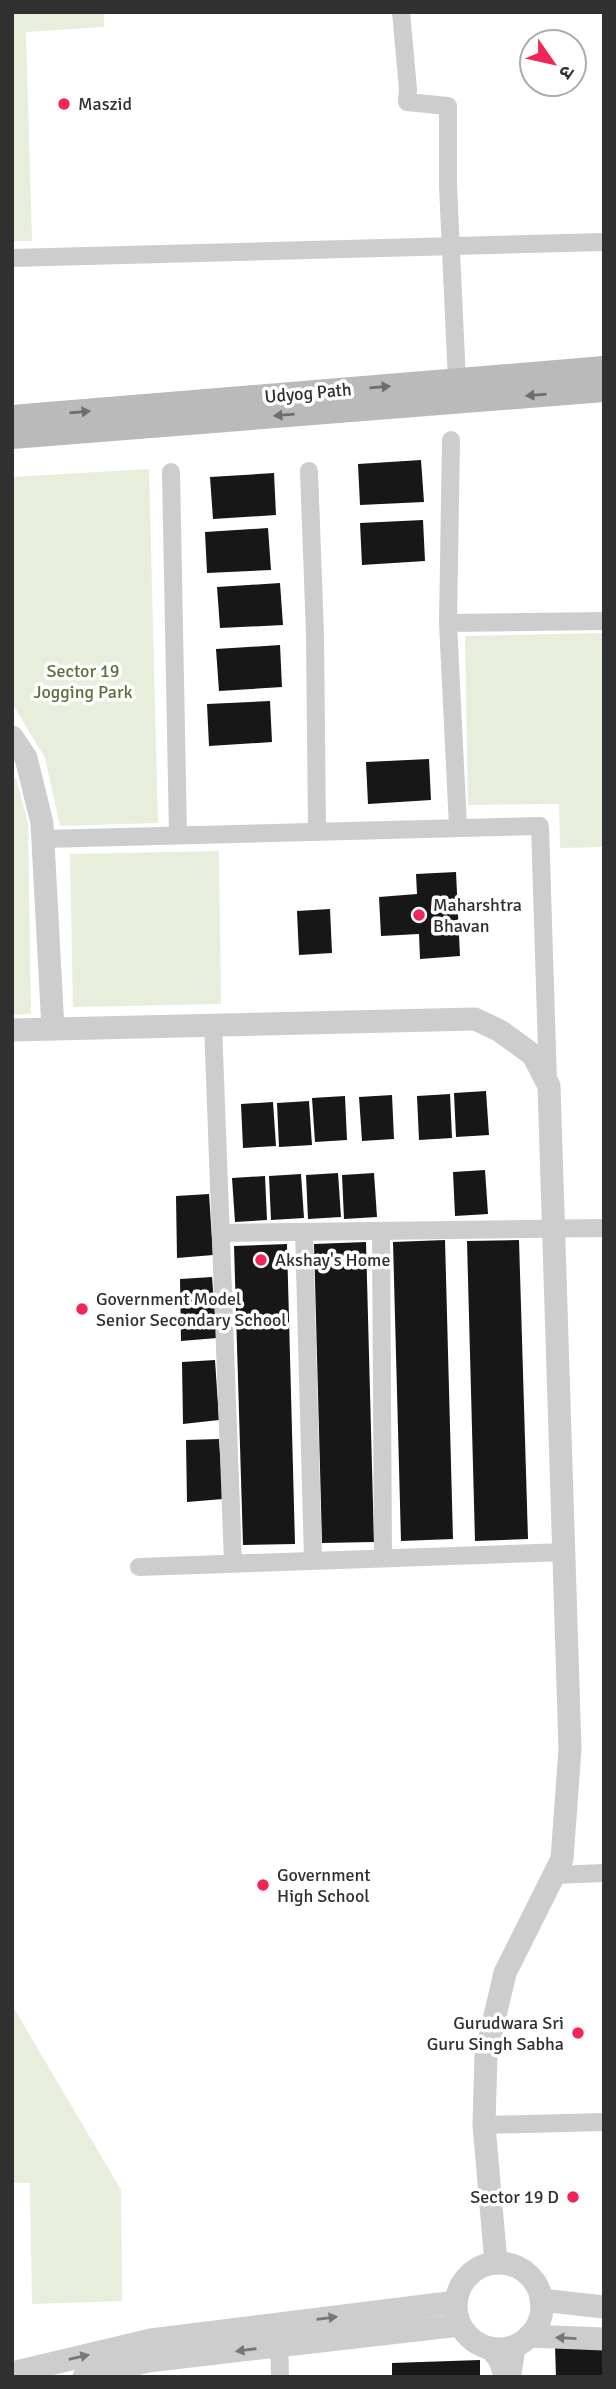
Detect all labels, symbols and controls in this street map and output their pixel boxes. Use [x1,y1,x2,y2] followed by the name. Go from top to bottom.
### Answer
[518,28,588,98] north arrow
[553,61,579,84] text: उ
[78,93,132,115] place label: Maszid
[56,96,72,112] marker: Maszid
[263,378,353,408] street label: Udyog Path
[369,381,391,392] one-way arrow
[525,390,547,401] one-way arrow
[69,406,91,417] one-way arrow
[273,410,295,421] one-way arrow
[33,660,133,703] park label: Sector 19 Jogging Park
[433,894,522,937] place label: Maharshtra Bhavan
[411,907,427,923] marker: Maharshtra Bhavan
[275,1249,390,1271] place label: Akshay's Home
[253,1252,269,1268] marker: Akshay's Home
[96,1288,287,1331] place label: Government Model Senior Secondary School
[74,1301,90,1317] marker: Government Model Senior Secondary School
[277,1864,371,1907] place label: Government High School
[255,1877,271,1893] marker: Government High School
[427,2012,564,2055] place label: Gurudwara Sri Guru Singh Sabha
[570,2025,586,2041] marker: Gurudwara Sri Guru Singh Sabha
[470,2186,559,2208] place label: Sector 19 D
[565,2189,581,2205] marker: Sector 19 D
[317,2313,339,2324] one-way arrow
[555,2333,577,2344] one-way arrow
[235,2344,257,2355] one-way arrow
[68,2351,90,2362] one-way arrow

